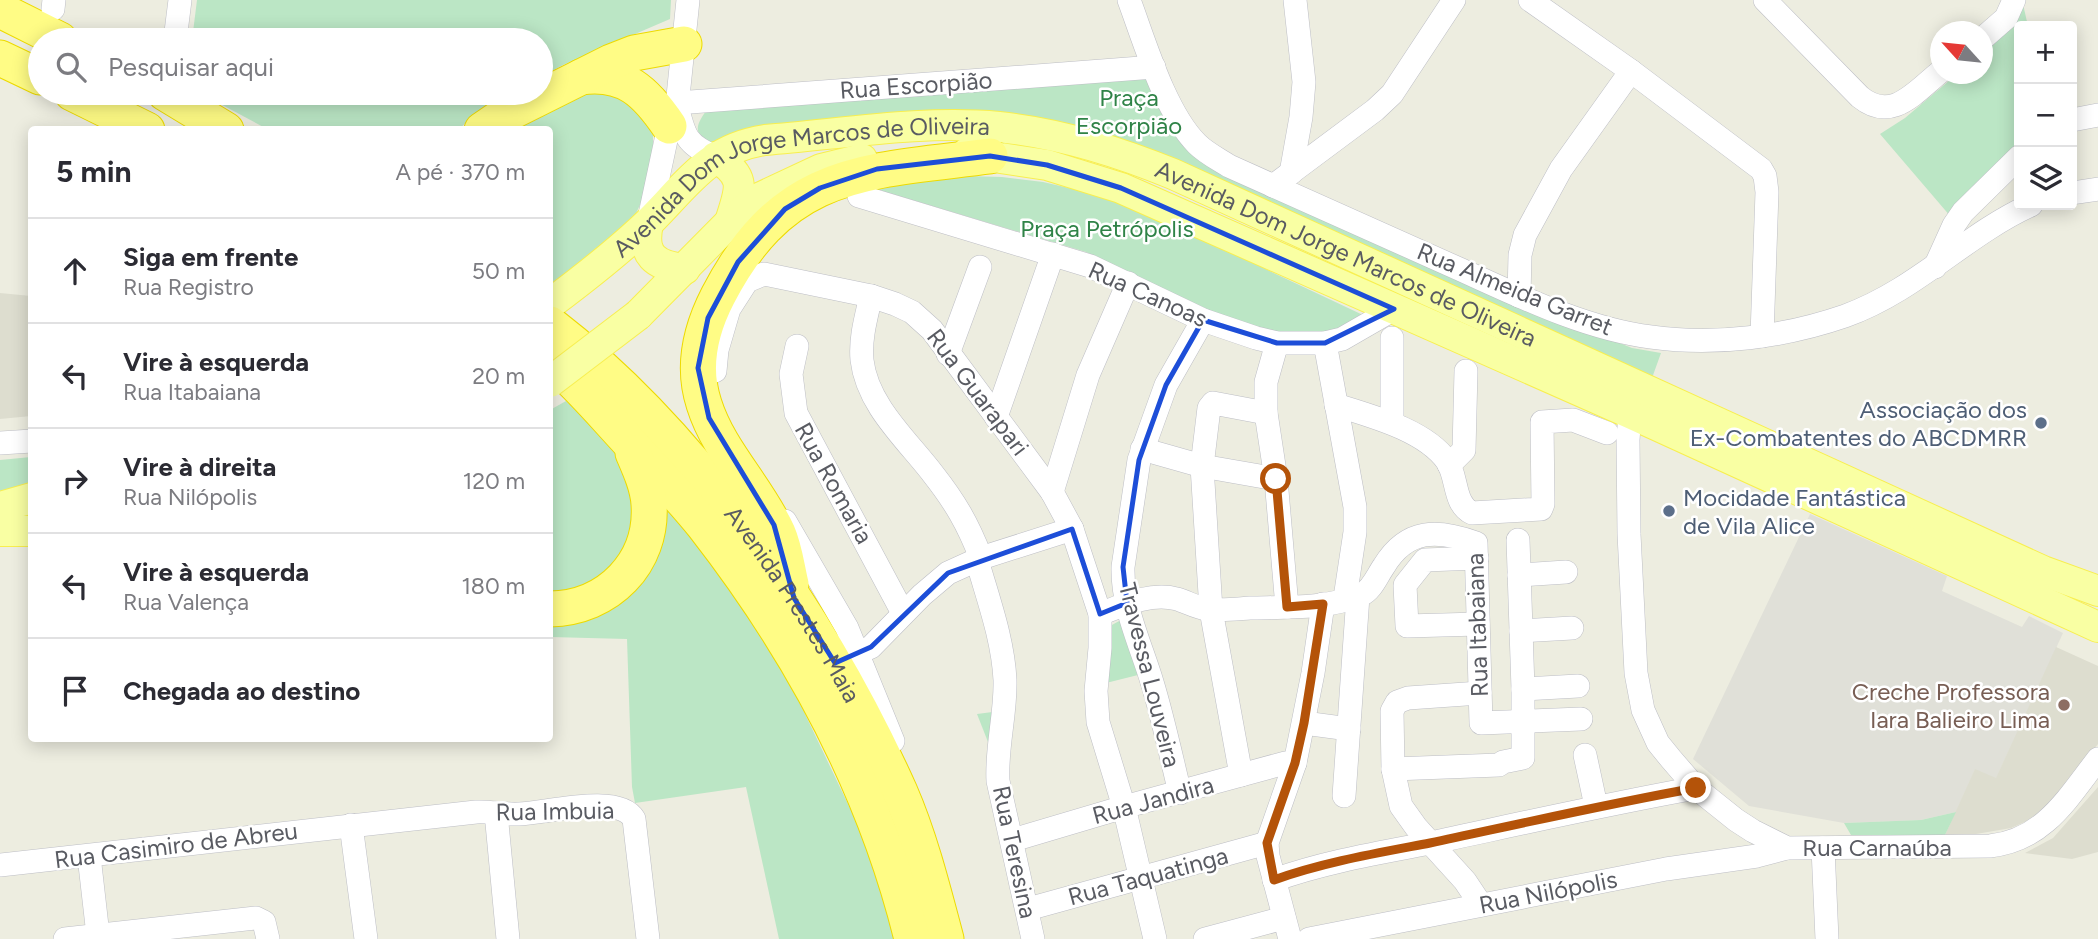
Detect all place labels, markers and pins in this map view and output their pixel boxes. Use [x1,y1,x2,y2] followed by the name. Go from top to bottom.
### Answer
[1690,395,2027,452] place label: Associação dos Ex-Combatentes do ABCDMRR
[2033,415,2049,431] marker: Associação dos Ex-Combatentes do ABCDMRR
[1683,483,1906,540] place label: Mocidade Fantástica de Vila Alice
[1661,503,1677,519] marker: Mocidade Fantástica de Vila Alice
[1852,677,2050,734] place label: Creche Professora Iara Balieiro Lima
[2056,697,2072,713] marker: Creche Professora Iara Balieiro Lima

